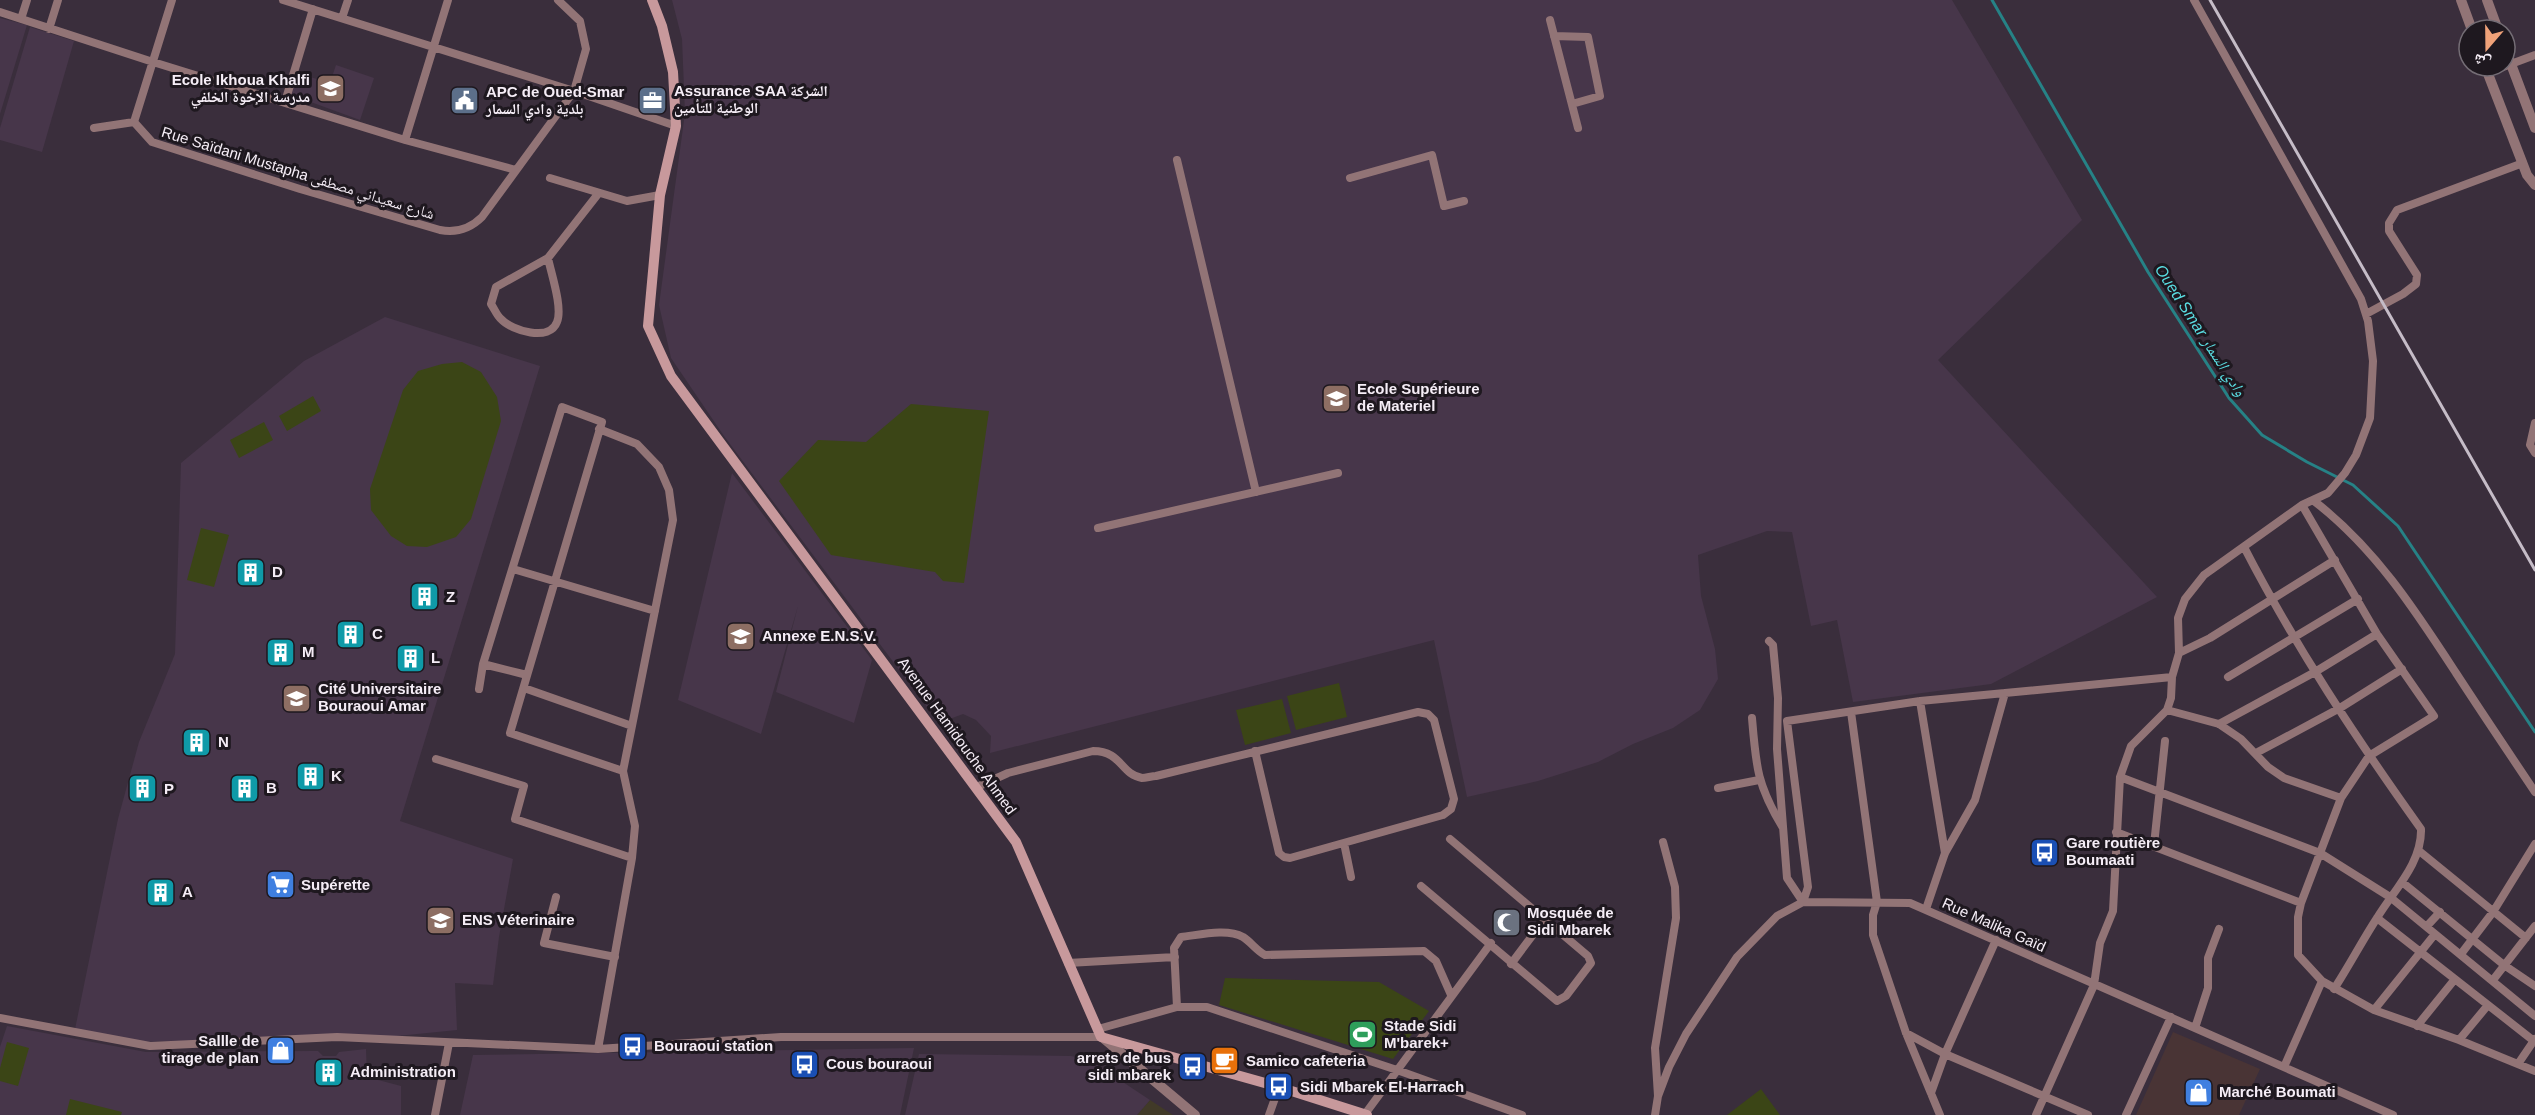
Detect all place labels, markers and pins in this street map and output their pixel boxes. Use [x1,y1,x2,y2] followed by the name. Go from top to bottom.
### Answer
[172,71,310,109] place label: Ecole Ikhoua Khalfi مدرسة الإخوة الخلفي
[315,73,347,105] school or university icon: Ecole Ikhoua Khalfi مدرسة الإخوة الخلفي
[674,82,828,117] place label: Assurance SAA الشركة الوطنية للتأمين
[485,83,625,121] place label: APC de Oued-Smar بلدية وادي السمار
[637,84,669,116] office icon: Assurance SAA الشركة الوطنية للتأمين
[449,85,481,117] public building icon: APC de Oued-Smar بلدية وادي السمار
[1357,380,1480,414] place label: Ecole Supérieure de Materiel
[1320,382,1352,414] school or university icon: Ecole Supérieure de Materiel
[235,556,267,588] building icon: D
[272,563,283,580] place label: D
[409,581,441,613] building icon: Z
[446,588,455,605] place label: Z
[335,618,367,650] building icon: C
[725,620,757,652] school or university icon: Annexe E.N.S.V.
[372,625,383,642] place label: C
[762,627,877,644] place label: Annexe E.N.S.V.
[265,636,297,668] building icon: M
[394,642,426,674] building icon: L
[302,643,315,660] place label: M
[431,649,440,666] place label: L
[318,680,441,714] place label: Cité Universitaire Bouraoui Amar
[281,682,313,714] school or university icon: Cité Universitaire Bouraoui Amar
[181,726,213,758] building icon: N
[218,733,229,750] place label: N
[294,760,326,792] building icon: K
[331,767,342,784] place label: K
[229,772,261,804] building icon: B
[127,773,159,805] building icon: P
[266,779,277,796] place label: B
[164,780,174,797] place label: P
[2066,834,2160,868] place label: Gare routière Boumaati
[2029,836,2061,868] bus stop icon: Gare routière Boumaati
[264,869,296,901] supermarket icon: Supérette
[145,876,177,908] building icon: A
[301,876,370,893] place label: Supérette
[182,883,193,900] place label: A
[425,904,457,936] school or university icon: ENS Véterinaire
[1527,904,1614,938] place label: Mosquée de Sidi Mbarek
[1490,906,1522,938] mosque icon: Mosquée de Sidi Mbarek
[462,911,575,928] place label: ENS Véterinaire
[1384,1017,1457,1051] place label: Stade Sidi M'barek+
[1347,1019,1379,1051] sports icon: Stade Sidi M'barek+
[617,1030,649,1062] bus stop icon: Bouraoui station
[161,1032,259,1066] place label: Sallle de tirage de plan
[264,1034,296,1066] shop icon: Sallle de tirage de plan
[654,1037,773,1054] place label: Bouraoui station
[1209,1045,1241,1077] cafe icon: Samico cafeteria
[789,1048,821,1080] bus stop icon: Cous bouraoui
[1077,1049,1172,1083] place label: arrets de bus sidi mbarek
[1176,1051,1208,1083] bus stop icon: arrets de bus sidi mbarek
[1246,1052,1366,1069] place label: Samico cafeteria
[826,1055,932,1072] place label: Cous bouraoui
[313,1056,345,1088] building icon: Administration
[350,1063,456,1080] place label: Administration
[1263,1071,1295,1103] bus stop icon: Sidi Mbarek El-Harrach
[2182,1076,2214,1108] shop icon: Marché Boumati
[1300,1078,1464,1095] place label: Sidi Mbarek El-Harrach
[2219,1083,2336,1100] place label: Marché Boumati

